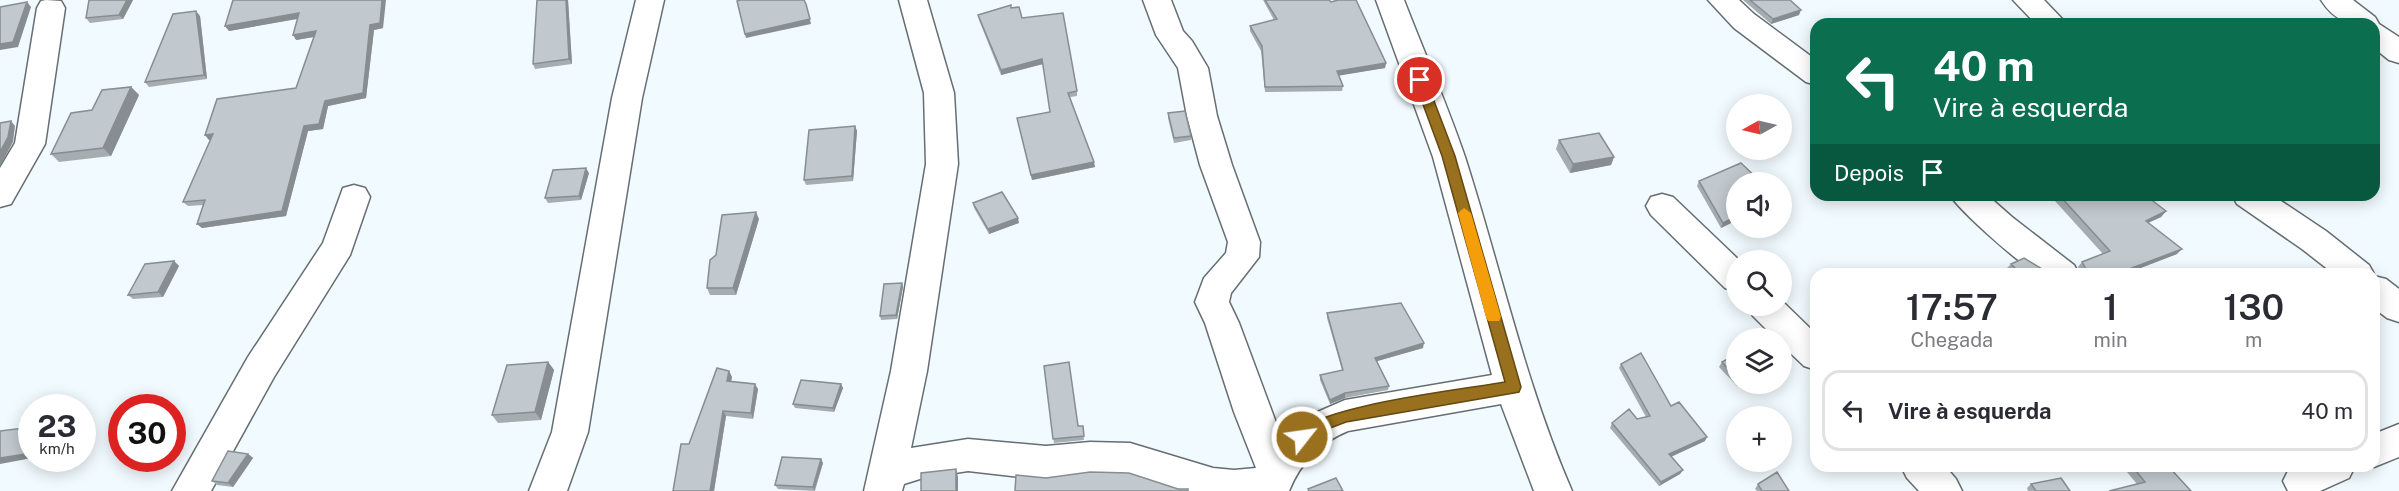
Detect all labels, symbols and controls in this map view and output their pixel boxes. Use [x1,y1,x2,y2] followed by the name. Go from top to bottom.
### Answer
[1933,41,2035,90] text: 40 m
[1834,42,1912,120] icon: left
[1394,54,1445,105] pin
[1403,63,1436,96] icon: arrive
[1933,91,2128,123] text: Vire à esquerda
[1726,94,1792,160] north arrow
[1726,94,1792,472] map controls
[1916,156,1949,189] icon: arrive
[1834,160,1904,186] text: Depois
[1726,172,1792,238] button: sound
[1726,250,1792,316] button: search
[1906,286,1998,328] text: 17:57
[2103,286,2118,328] text: 1
[2223,286,2284,328] text: 130
[1726,328,1792,394] button: layers
[1910,328,1993,352] text: Chegada
[2094,328,2128,352] text: min
[2245,328,2262,352] text: m
[108,394,186,472] speed limit sign: 30
[1837,394,1870,427] icon: left
[1888,398,2052,424] text: Vire à esquerda
[2301,398,2353,424] text: 40 m
[1270,405,1334,469] position arrow
[1726,406,1792,472] button: +
[37,408,77,444] text: 23
[39,440,75,457] text: km/h

